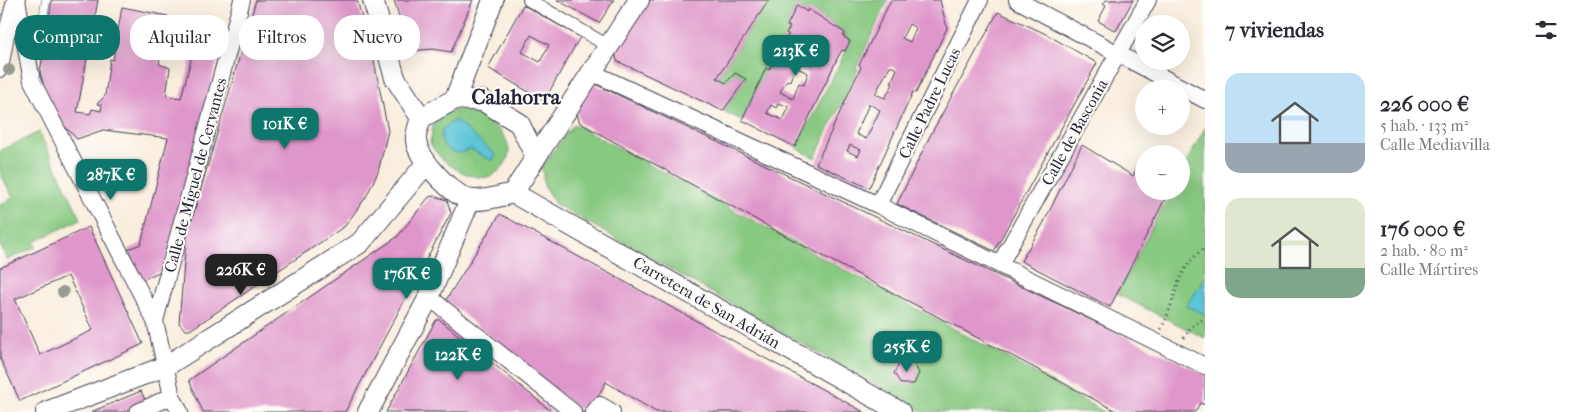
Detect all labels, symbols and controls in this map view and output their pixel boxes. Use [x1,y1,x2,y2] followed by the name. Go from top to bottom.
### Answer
[15,15,120,60] chip: Comprar
[130,15,229,60] chip: Alquilar
[239,15,324,60] chip: Filtros
[334,15,420,60] chip: Nuevo
[1135,15,1190,200] map controls
[1135,15,1190,70] button: layers
[1532,16,1560,44] icon: filters
[1225,18,1324,42] text: 7 viviendas
[755,34,837,77] pin: 213K €
[773,41,819,60] text: 213K €
[894,45,965,162] street label: Calle Padre Lucas
[1037,75,1112,189] street label: Calle de Basconia
[160,76,231,274] street label: Calle de Miguel de Cervantes
[1135,80,1190,135] button: +
[471,85,562,109] district label: Calahorra
[1380,92,1469,116] text: 226 000 €
[1265,93,1325,153] icon: home
[244,108,326,150] pin: 101K €
[263,114,307,133] text: 101K €
[1380,116,1468,135] text: 5 hab. · 133 m²
[1380,135,1490,154] text: Calle Mediavilla
[1135,145,1190,200] button: −
[70,158,152,201] pin: 287K €
[87,165,135,184] text: 287K €
[1380,217,1465,241] text: 176 000 €
[1265,218,1325,278] icon: home
[1380,241,1468,260] text: 2 hab. · 80 m²
[630,253,784,353] street label: Carretera de San Adrián
[200,254,282,296] pin: 226K €
[366,258,448,300] pin: 176K €
[216,260,266,279] text: 226K €
[1380,260,1478,279] text: Calle Mártires
[384,264,430,283] text: 176K €
[866,330,948,373] pin: 255K €
[884,337,930,356] text: 255K €
[417,338,499,381] pin: 122K €
[435,345,481,364] text: 122K €

